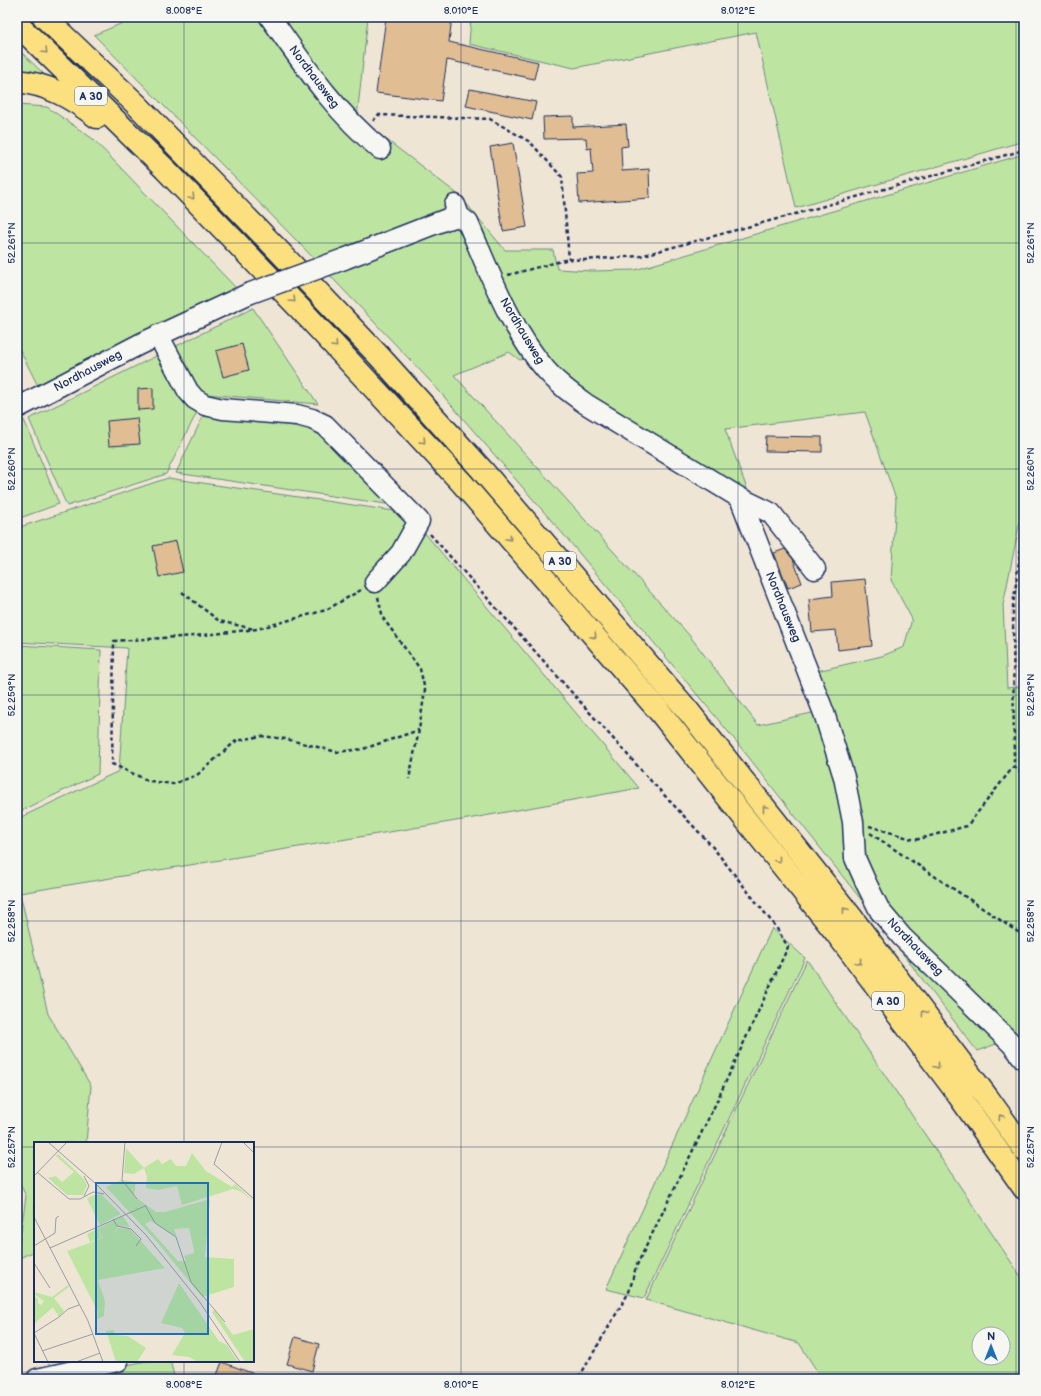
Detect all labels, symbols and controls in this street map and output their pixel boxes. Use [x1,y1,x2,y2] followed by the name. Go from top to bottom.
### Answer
[166,5,203,17] text: 8.008°E
[444,5,479,17] text: 8.010°E
[721,5,756,17] text: 8.012°E
[285,43,343,111] street label: Nordhausweg
[40,46,48,54] one-way arrow
[75,87,107,105] road number: A 30
[187,192,195,200] one-way arrow
[6,222,18,264] text: 52.261°N
[1025,222,1037,264] text: 52.261°N
[288,295,295,303] one-way arrow
[496,295,548,367] street label: Nordhausweg
[330,340,338,348] one-way arrow
[51,347,125,395] street label: Nordhausweg
[418,436,426,444] one-way arrow
[6,447,18,491] text: 52.260°N
[1025,447,1037,491] text: 52.260°N
[505,533,512,541] one-way arrow
[544,552,576,570] road number: A 30
[762,570,804,645] street label: Nordhausweg
[590,632,597,639] one-way arrow
[6,673,18,717] text: 52.259°N
[1025,673,1037,717] text: 52.259°N
[762,805,769,812] one-way arrow
[774,856,781,863] one-way arrow
[6,899,18,943] text: 52.258°N
[1025,899,1037,943] text: 52.258°N
[843,907,850,914] one-way arrow
[884,915,946,979] street label: Nordhausweg
[854,958,861,965] one-way arrow
[872,992,904,1010] road number: A 30
[921,1011,928,1018] one-way arrow
[932,1062,940,1069] one-way arrow
[999,1115,1006,1122] one-way arrow
[6,1126,18,1168] text: 52.257°N
[1025,1126,1037,1168] text: 52.257°N
[34,1142,254,1362] inset map
[971,1326,1011,1366] north arrow
[987,1330,995,1343] text: N
[166,1379,203,1391] text: 8.008°E
[444,1379,479,1391] text: 8.010°E
[721,1379,756,1391] text: 8.012°E

